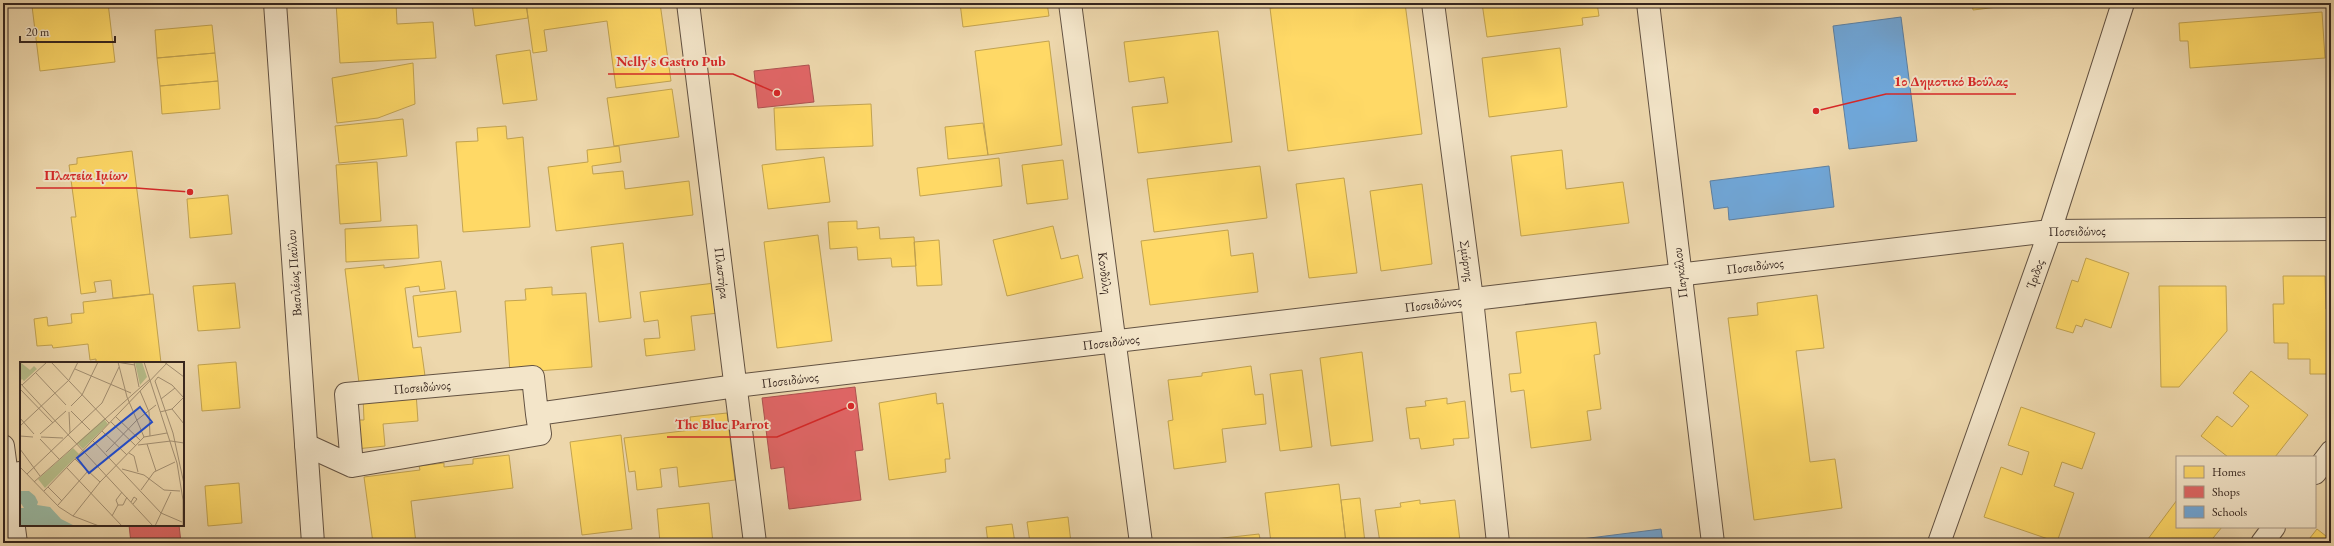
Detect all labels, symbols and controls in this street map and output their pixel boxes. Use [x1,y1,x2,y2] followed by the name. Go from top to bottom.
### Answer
[20,18,115,44] scale bar
[26,24,50,40] text: 20 m
[608,48,733,74] callout: Nelly's Gastro Pub
[616,52,726,70] text: Nelly's Gastro Pub
[1886,68,2016,94] callout: 1ο Δημοτικό Βούλας
[1894,72,2008,90] text: 1ο Δημοτικό Βούλας
[36,162,136,188] callout: Πλατεία Ιμίων
[44,166,128,184] text: Πλατεία Ιμίων
[2048,222,2106,240] street label: Ποσειδώνος
[282,229,306,317] street label: Βασιλέως Παύλου
[1456,239,1478,283] street label: Σμύρνης
[710,246,734,300] street label: Πλαστήρα
[1668,246,1692,299] street label: Παγκάλου
[1094,251,1116,295] street label: Κονδύλη
[1726,254,1785,278] street label: Ποσειδώνος
[2022,257,2048,291] street label: Ίριδος
[1404,292,1463,316] street label: Ποσειδώνος
[1082,330,1141,354] street label: Ποσειδώνος
[20,362,184,526] inset map
[761,368,820,392] street label: Ποσειδώνος
[393,376,452,398] street label: Ποσειδώνος
[667,411,777,437] callout: The Blue Parrot
[675,415,770,433] text: The Blue Parrot
[2176,456,2316,528] legend
[2212,464,2246,480] text: Homes
[2212,484,2240,500] text: Shops
[2212,504,2247,520] text: Schools

